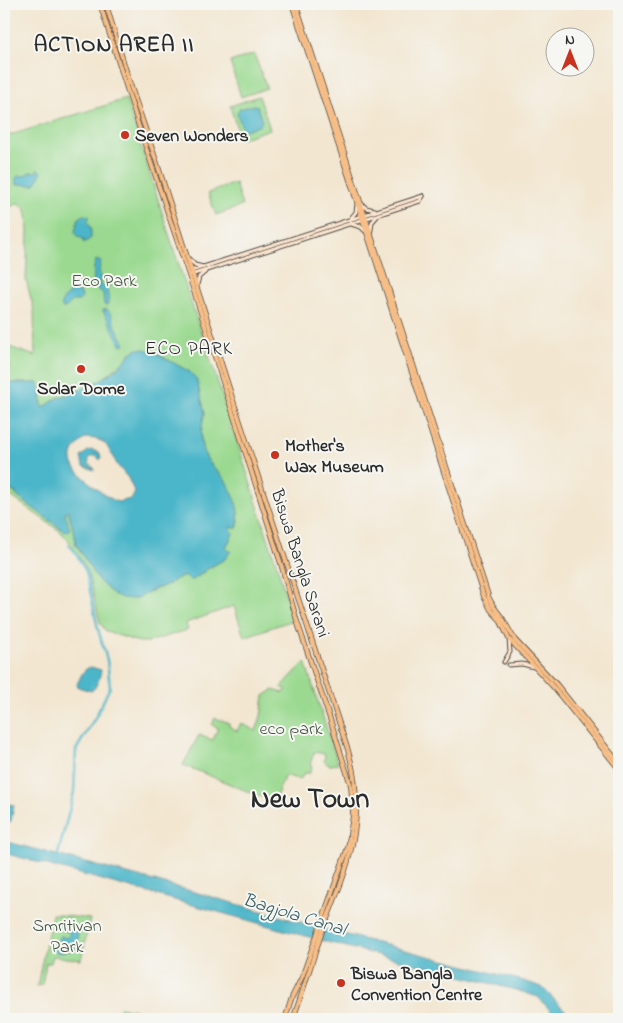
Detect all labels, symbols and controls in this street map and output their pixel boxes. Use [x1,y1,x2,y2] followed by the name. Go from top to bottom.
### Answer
[546,28,596,78] north arrow
[34,30,194,62] district label: ACTION AREA II
[565,30,575,51] text: N
[135,124,249,150] place label: Seven Wonders
[119,129,131,141] marker: Seven Wonders
[71,269,137,295] park label: Eco Park
[145,336,233,363] district label: ECO PARK
[75,363,87,375] marker: Solar Dome
[37,377,126,403] place label: Solar Dome
[285,434,384,481] place label: Mother's Wax Museum
[269,449,281,461] marker: Mother's Wax Museum
[262,485,335,641] street label: Biswa Bangla Sarani
[260,717,323,743] park label: eco park
[251,780,369,821] district label: New Town
[239,887,352,946] water label: Bagjola Canal
[32,914,102,961] park label: Smritivan Park
[350,962,483,1009] place label: Biswa Bangla Convention Centre
[335,977,347,989] marker: Biswa Bangla Convention Centre

